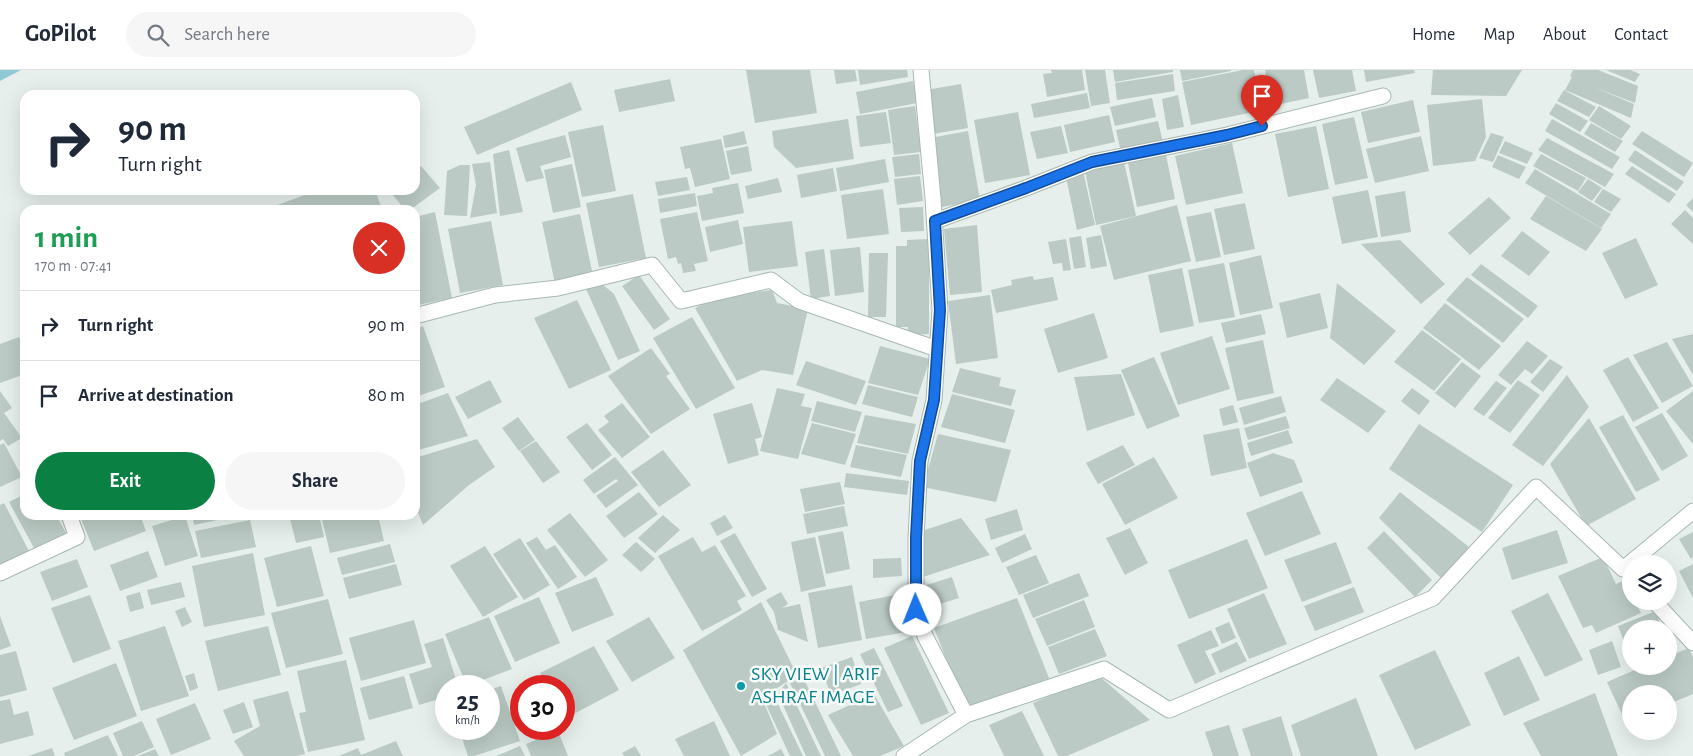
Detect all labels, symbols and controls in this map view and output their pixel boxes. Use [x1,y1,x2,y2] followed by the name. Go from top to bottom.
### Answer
[126,12,476,57] search box
[144,21,172,49] icon: search
[25,22,96,46] text: GoPilot
[184,25,270,44] text: Search here
[1412,26,1455,44] text: Home
[1483,26,1515,44] text: Map
[1543,26,1586,44] text: About
[1614,26,1668,44] text: Contact
[1241,75,1283,126] pin
[1248,82,1276,110] icon: arrive
[35,110,100,175] icon: right
[118,112,187,147] text: 90 m
[118,153,202,175] text: Turn right
[353,222,405,274] button: close
[35,223,98,253] text: 1 min
[35,258,112,274] text: 170 m · 07:41
[35,312,63,340] icon: right
[78,316,153,335] text: Turn right
[368,316,405,335] text: 90 m
[35,382,63,410] icon: arrive
[78,386,234,405] text: Arrive at destination
[368,386,405,405] text: 80 m
[35,452,215,510] button: Exit
[225,452,405,510] button: Share
[1622,555,1677,740] map controls
[1622,555,1677,610] button: layers
[889,583,941,635] position arrow
[1622,620,1677,675] button: +
[751,664,879,707] place label: SKY VIEW | ARIF ASHRAF IMAGE
[510,675,575,740] speed limit sign: 30
[735,680,747,692] marker: SKY VIEW | ARIF ASHRAF IMAGE
[1622,685,1677,740] button: −
[456,689,479,714] text: 25
[455,714,480,726] text: km/h

